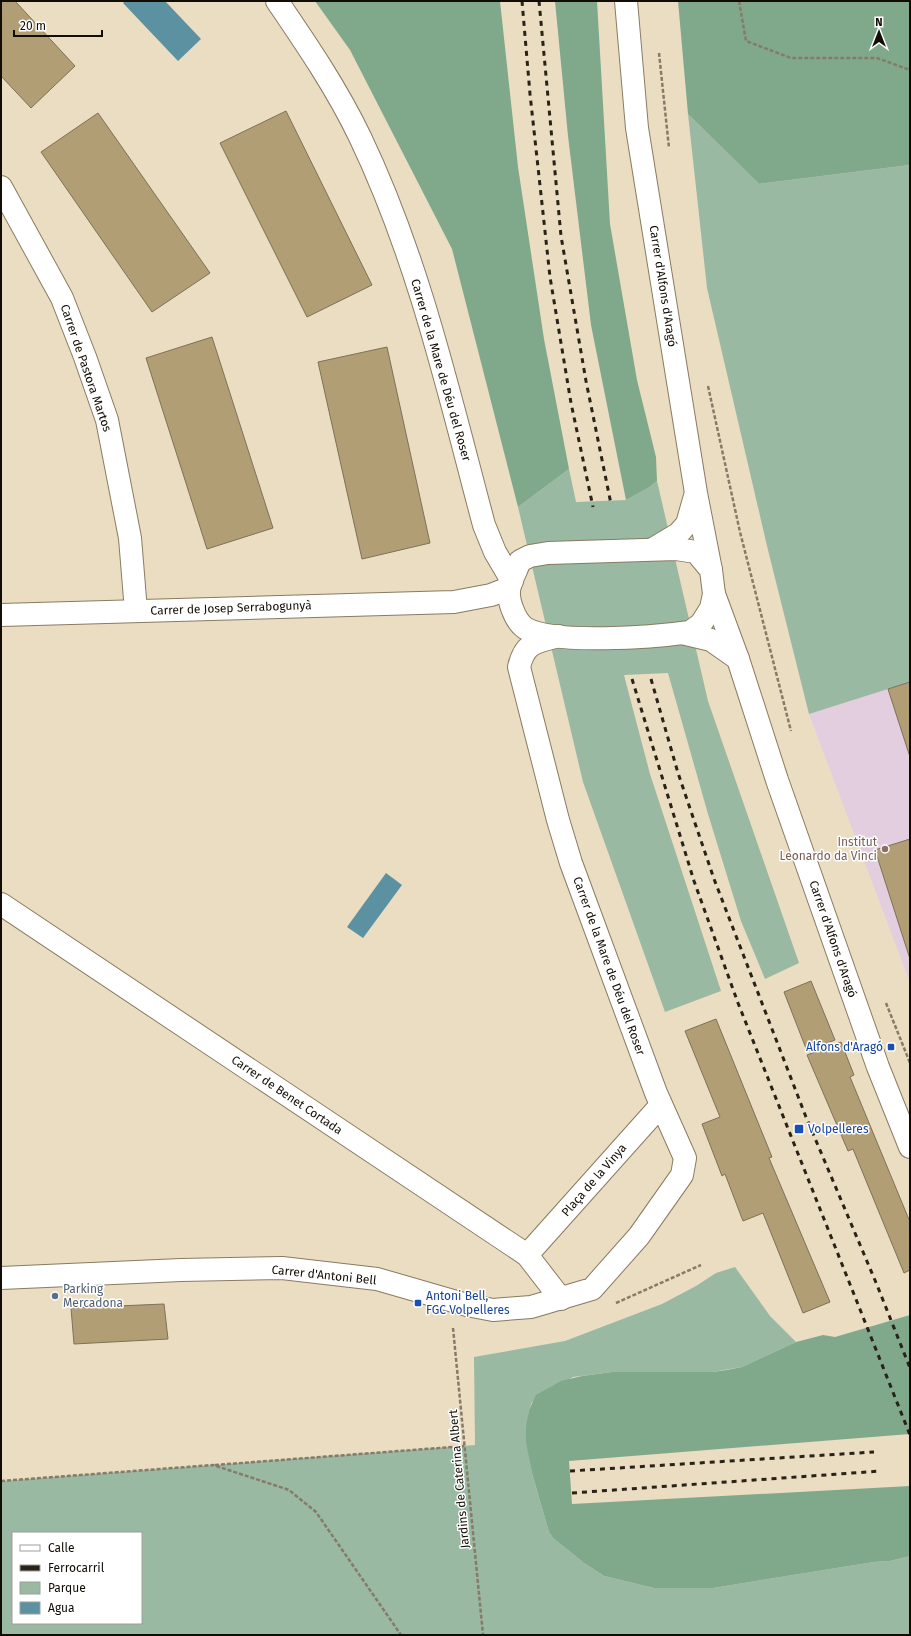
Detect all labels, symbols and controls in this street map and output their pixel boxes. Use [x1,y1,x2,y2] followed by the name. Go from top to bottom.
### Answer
[14,12,102,38] scale bar
[859,12,899,52] north arrow
[875,16,883,29] text: N
[20,19,46,33] text: 20 m
[646,224,680,348] street label: Carrer d'Alfons d'Aragó
[408,277,474,463] street label: Carrer de la Mare de Déu del Roser
[58,302,115,434] street label: Carrer de Pastora Martos
[150,598,312,618] street label: Carrer de Josep Serrabogunyà
[779,835,878,863] place label: Institut Leonardo da Vinci
[880,844,890,854] marker: Institut Leonardo da Vinci
[570,875,648,1057] street label: Carrer de la Mare de Déu del Roser
[806,879,860,999] street label: Carrer d'Alfons d'Aragó
[806,1040,883,1054] place label: Alfons d'Aragó
[886,1042,896,1052] marker: Alfons d'Aragó
[229,1053,345,1137] street label: Carrer de Benet Cortada
[808,1122,869,1136] place label: Volpelleres
[793,1123,805,1135] marker: Volpelleres
[559,1141,629,1219] street label: Plaça de la Vinya
[271,1263,378,1288] street label: Carrer d'Antoni Bell
[63,1282,123,1310] place label: Parking Mercadona
[426,1289,510,1317] place label: Antoni Bell, FGC Volpelleres
[50,1291,60,1301] marker: Parking Mercadona
[413,1298,423,1308] marker: Antoni Bell, FGC Volpelleres
[446,1408,472,1549] street label: Jardins de Caterina Albert
[12,1532,142,1624] legend
[48,1541,75,1555] text: Calle
[48,1561,105,1575] text: Ferrocarril
[48,1581,86,1595] text: Parque
[48,1601,75,1615] text: Agua

